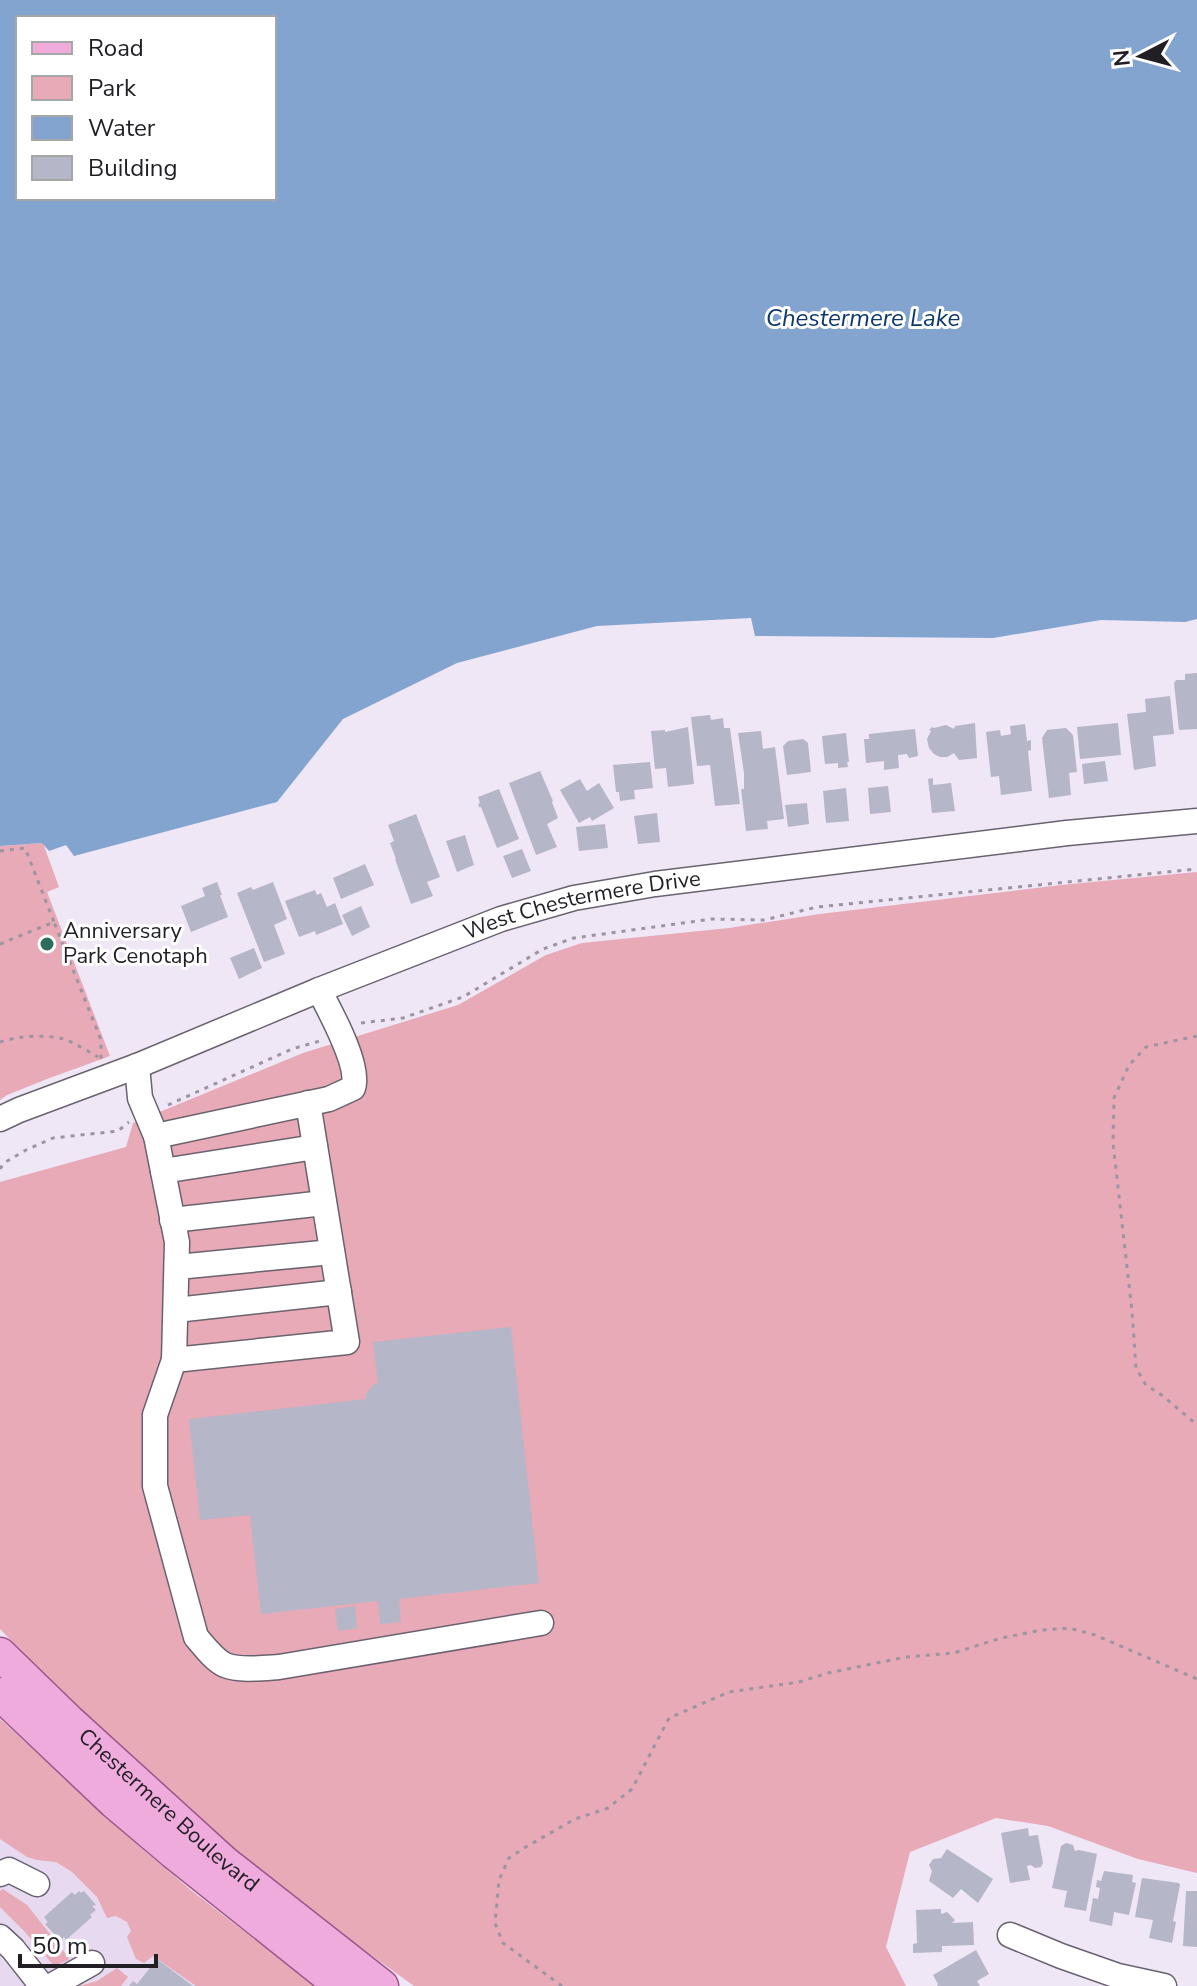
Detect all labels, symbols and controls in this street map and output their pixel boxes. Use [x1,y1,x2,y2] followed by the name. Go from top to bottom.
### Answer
[16,16,276,200] legend
[1101,16,1181,96] north arrow
[88,32,144,64] text: Road
[1106,48,1138,68] text: N
[88,72,137,104] text: Park
[88,112,156,144] text: Water
[88,152,178,184] text: Building
[766,302,960,334] water label: Chestermere Lake
[459,863,702,947] street label: West Chestermere Drive
[63,916,208,971] place label: Anniversary Park Cenotaph
[38,935,56,953] marker: Anniversary Park Cenotaph
[72,1721,265,1899] street label: Chestermere Boulevard
[20,1918,156,1968] scale bar
[32,1930,88,1962] text: 50 m

